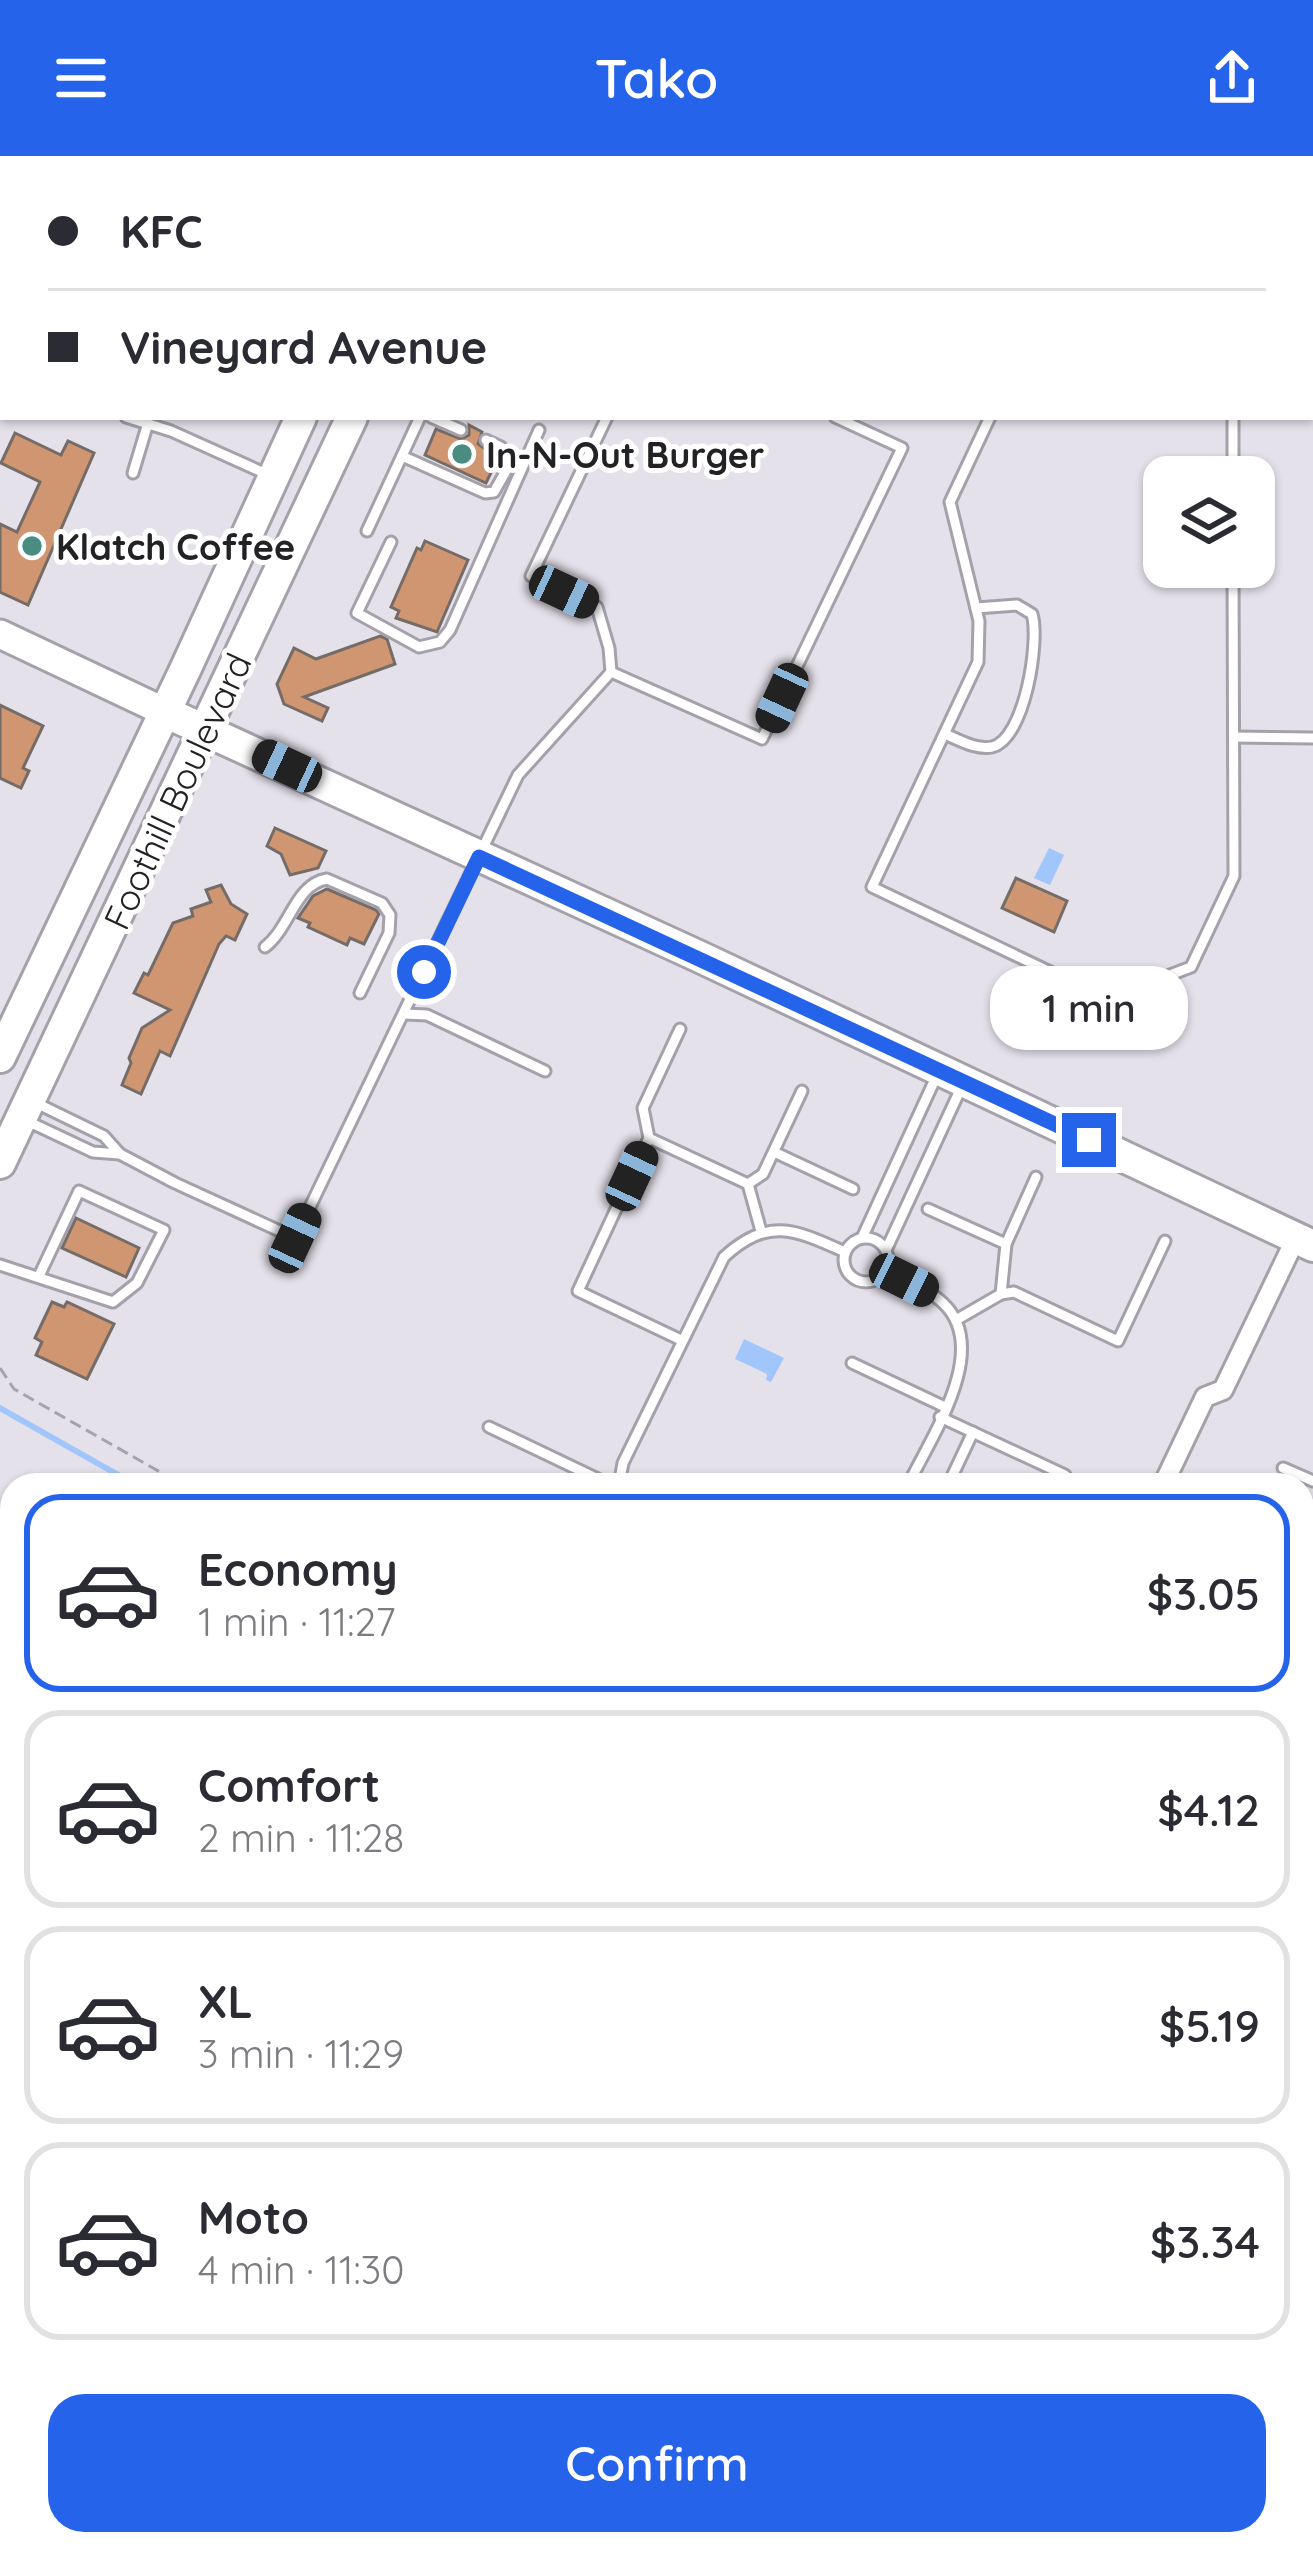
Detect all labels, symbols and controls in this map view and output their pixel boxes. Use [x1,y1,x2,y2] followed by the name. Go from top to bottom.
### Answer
[595,44,718,112] text: Tako
[48,45,114,111] icon: menu
[1199,45,1265,111] icon: share
[120,203,203,259] text: KFC
[120,319,487,375] text: Vineyard Avenue
[486,432,765,477] place label: In-N-Out Burger
[449,441,475,467] marker: In-N-Out Burger
[1143,456,1275,588] map controls
[1143,456,1275,588] button: layers
[56,524,295,569] place label: Klatch Coffee
[19,533,45,559] marker: Klatch Coffee
[524,560,604,624] car
[93,646,261,936] street label: Foothill Boulevard
[750,658,814,738] car
[247,734,327,798] car
[397,945,451,999] route start
[990,966,1188,1050] callout: 1 min
[1042,983,1136,1032] text: 1 min
[1062,1113,1116,1167] route end
[600,1136,664,1216] car
[263,1198,327,1278] car
[864,1248,944,1312] car
[54,1539,162,1647] icon: car
[198,1541,398,1597] text: Economy
[1147,1565,1260,1621] text: $3.05
[198,1597,395,1646] text: 1 min · 11:27
[54,1755,162,1863] icon: car
[198,1757,380,1813] text: Comfort
[1157,1781,1260,1837] text: $4.12
[198,1813,404,1862] text: 2 min · 11:28
[54,1971,162,2079] icon: car
[198,1973,253,2029] text: XL
[1159,1997,1260,2053] text: $5.19
[198,2029,404,2078] text: 3 min · 11:29
[54,2187,162,2295] icon: car
[198,2189,309,2245] text: Moto
[1150,2213,1260,2269] text: $3.34
[198,2245,404,2294] text: 4 min · 11:30
[48,2394,1266,2532] button: Confirm

